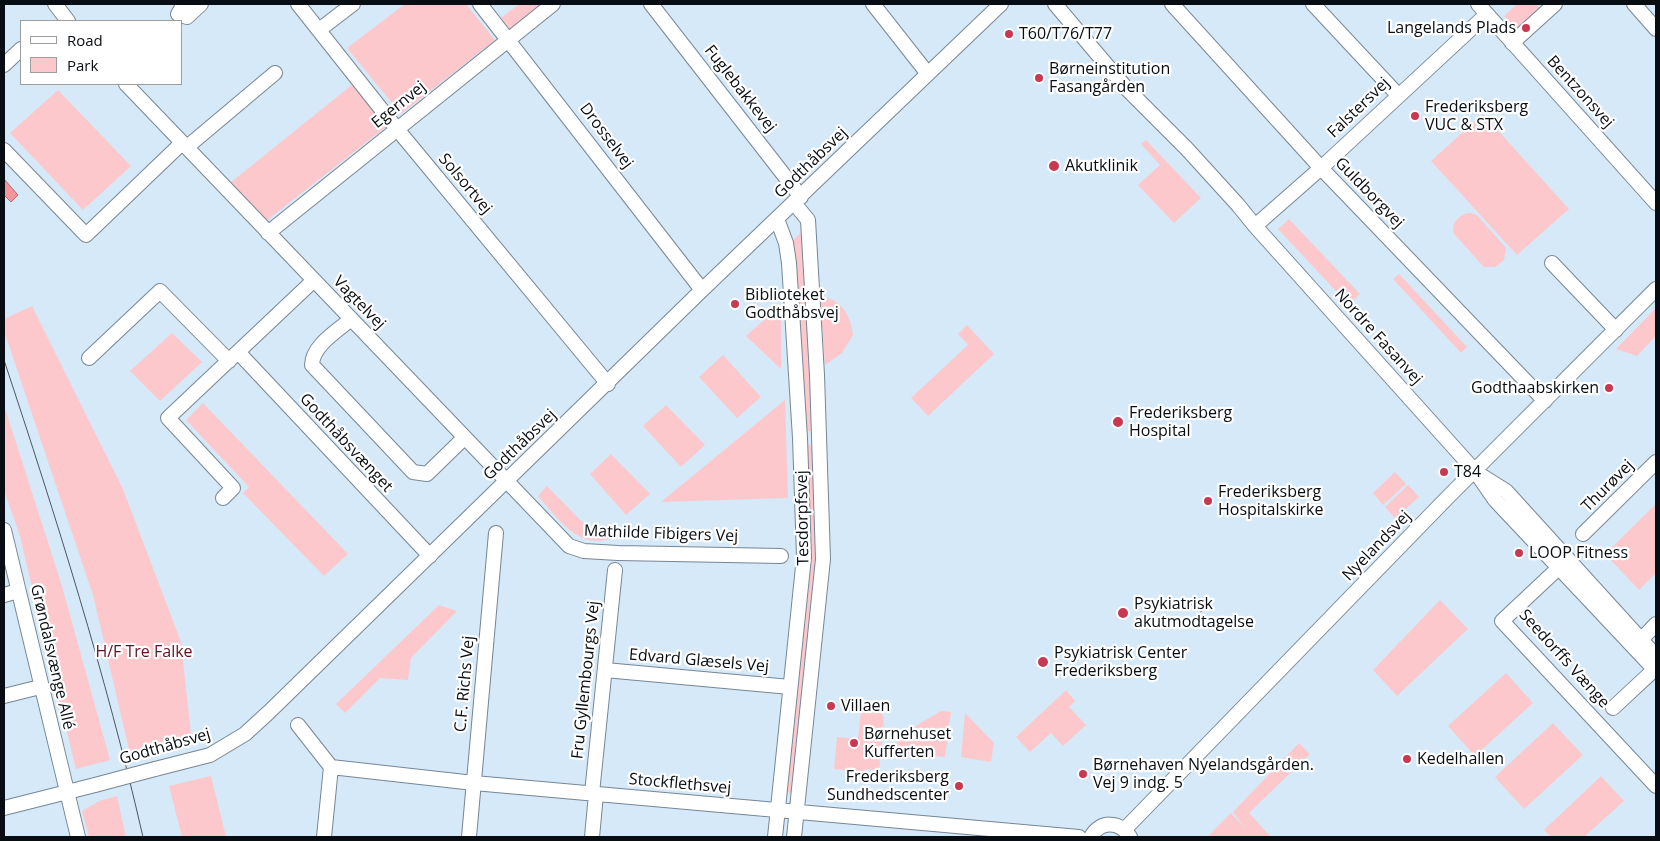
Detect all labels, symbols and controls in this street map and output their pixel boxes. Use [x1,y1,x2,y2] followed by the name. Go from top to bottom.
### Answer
[1387,18,1516,38] place label: Langelands Plads
[20,20,182,85] legend
[1520,22,1532,34] marker: Langelands Plads
[1019,24,1112,44] place label: T60/T76/T77
[1003,28,1015,40] marker: T60/T76/T77
[67,30,103,50] text: Road
[700,42,780,136] street label: Fuglebakkevej
[1543,52,1617,132] street label: Bentzonsvej
[67,55,98,75] text: Park
[1049,59,1170,97] place label: Børneinstitution Fasangården
[1033,72,1045,84] marker: Børneinstitution Fasangården
[1324,74,1394,142] street label: Falstersvej
[368,77,430,133] street label: Egernvej
[1425,97,1528,135] place label: Frederiksberg VUC & STX
[575,99,637,173] street label: Drosselvej
[1409,110,1421,122] marker: Frederiksberg VUC & STX
[771,123,851,203] street label: Godthåbsvej
[434,150,496,218] street label: Solsortvej
[1331,154,1407,232] street label: Guldborgvej
[1065,156,1138,176] place label: Akutklinik
[1047,159,1061,173] marker: Akutklinik
[329,272,389,334] street label: Vagtelvej
[745,285,839,323] place label: Biblioteket Godthåbsvej
[1330,285,1426,389] street label: Nordre Fasanvej
[729,298,741,310] marker: Biblioteket Godthåbsvej
[1471,378,1599,398] place label: Godthaabskirken
[1603,382,1615,394] marker: Godthaabskirken
[295,390,397,496] street label: Godthåbsvænget
[1129,403,1232,441] place label: Frederiksberg Hospital
[480,405,560,485] street label: Godthåbsvej
[1111,415,1125,429] marker: Frederiksberg Hospital
[1578,456,1638,516] street label: Thurøvej
[1454,462,1481,482] place label: T84
[1438,466,1450,478] marker: T84
[793,470,813,566] street label: Tesdorpfsvej
[1218,482,1324,520] place label: Frederiksberg Hospitalskirke
[1202,495,1214,507] marker: Frederiksberg Hospitalskirke
[1339,507,1415,585] street label: Nyelandsvej
[583,522,739,546] street label: Mathilde Fibigers Vej
[1529,543,1628,563] place label: LOOP Fitness
[1513,547,1525,559] marker: LOOP Fitness
[26,582,78,732] street label: Grøndalsvænge Allé
[1134,594,1254,632] place label: Psykiatrisk akutmodtagelse
[568,600,604,760] street label: Fru Gyllembourgs Vej
[1116,606,1130,620] marker: Psykiatrisk akutmodtagelse
[1515,606,1613,712] street label: Seedorffs Vænge
[451,635,479,733] street label: C.F. Richs Vej
[95,642,193,662] park label: H/F Tre Falke
[1054,643,1187,681] place label: Psykiatrisk Center Frederiksberg
[628,645,770,677] street label: Edvard Glæsels Vej
[1036,655,1050,669] marker: Psykiatrisk Center Frederiksberg
[841,696,890,716] place label: Villaen
[825,700,837,712] marker: Villaen
[864,724,951,762] place label: Børnehuset Kufferten
[117,725,213,769] street label: Godthåbsvej
[848,737,860,749] marker: Børnehuset Kufferten
[1417,749,1504,769] place label: Kedelhallen
[1401,753,1413,765] marker: Kedelhallen
[1093,755,1314,793] place label: Børnehaven Nyelandsgården. Vej 9 indg. 5
[827,767,949,805] place label: Frederiksberg Sundhedscenter
[1077,768,1089,780] marker: Børnehaven Nyelandsgården. Vej 9 indg. 5
[628,770,732,798] street label: Stockflethsvej
[953,780,965,792] marker: Frederiksberg Sundhedscenter

